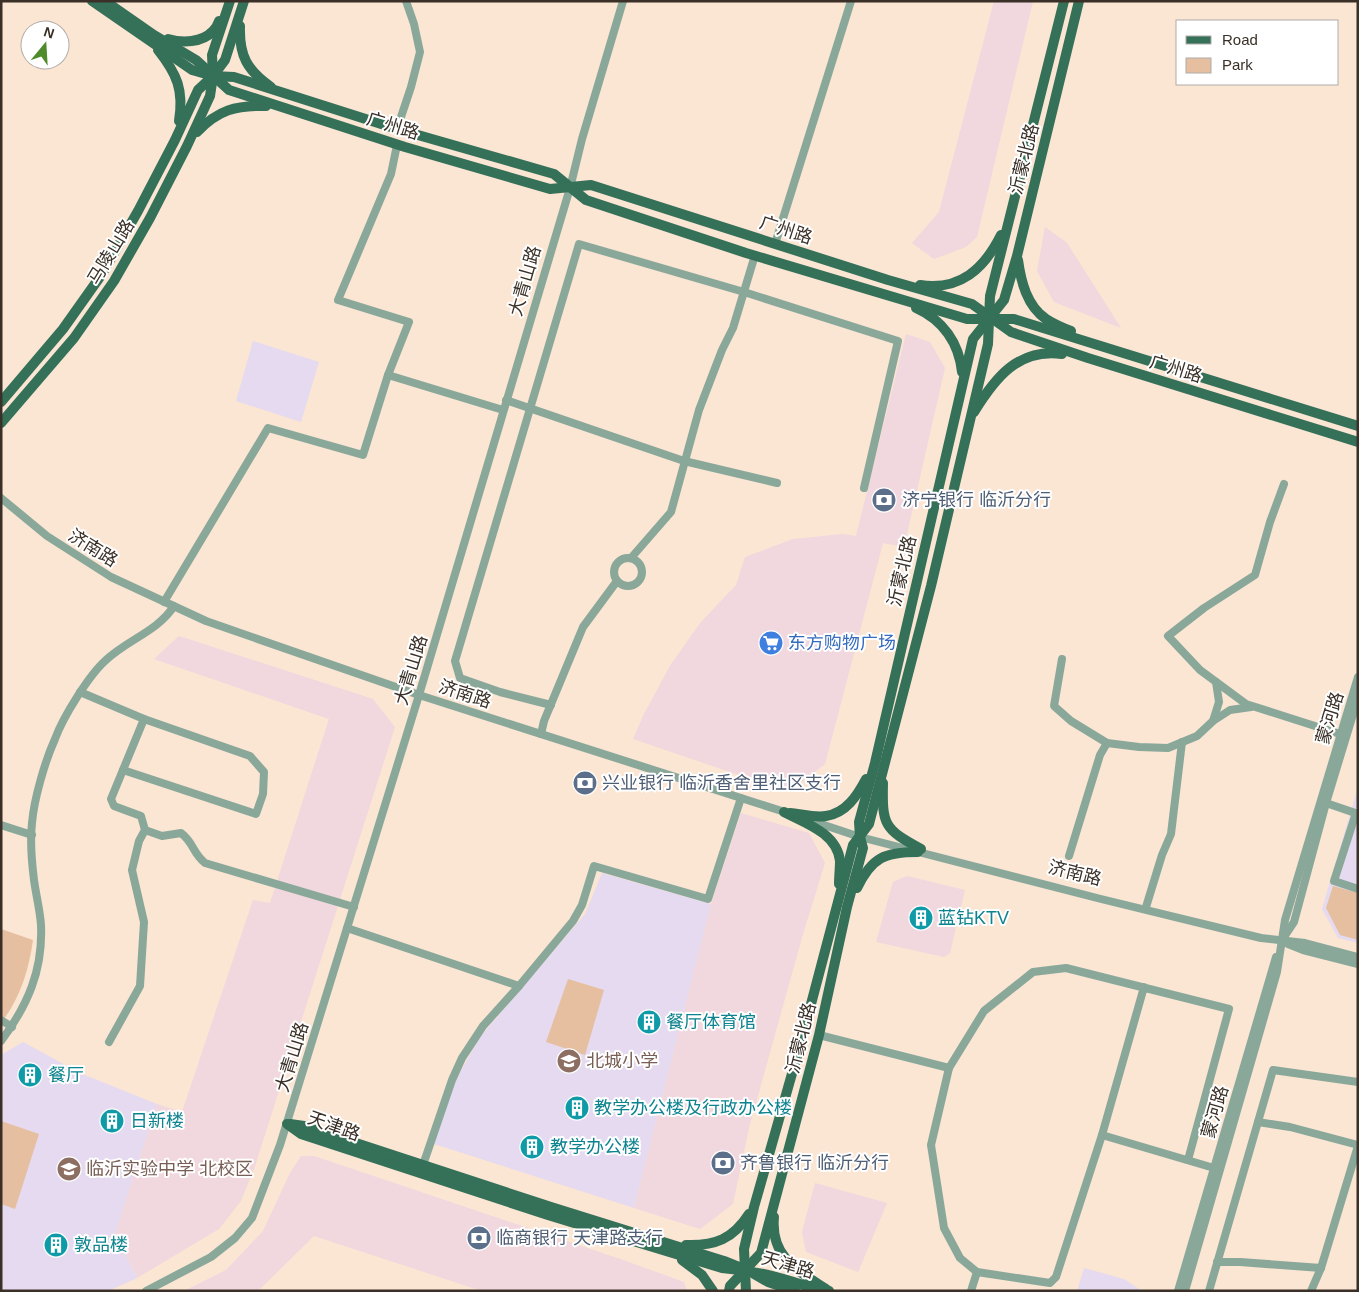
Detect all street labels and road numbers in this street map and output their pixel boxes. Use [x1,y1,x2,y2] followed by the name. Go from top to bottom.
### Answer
[364,109,422,143] street label: 广州路
[1006,122,1042,196] street label: 沂蒙北路
[757,212,815,248] street label: 广州路
[84,216,138,288] street label: 马陵山路
[505,244,545,318] street label: 大青山路
[1147,352,1205,386] street label: 广州路
[65,525,121,571] street label: 济南路
[884,534,920,608] street label: 沂蒙北路
[391,633,431,707] street label: 大青山路
[436,676,494,712] street label: 济南路
[1313,689,1347,747] street label: 蒙河路
[1046,857,1104,889] street label: 济南路
[783,1001,819,1075] street label: 沂蒙北路
[272,1020,312,1094] street label: 大青山路
[1198,1083,1232,1141] street label: 蒙河路
[305,1107,363,1145] street label: 天津路
[759,1248,817,1282] street label: 天津路

